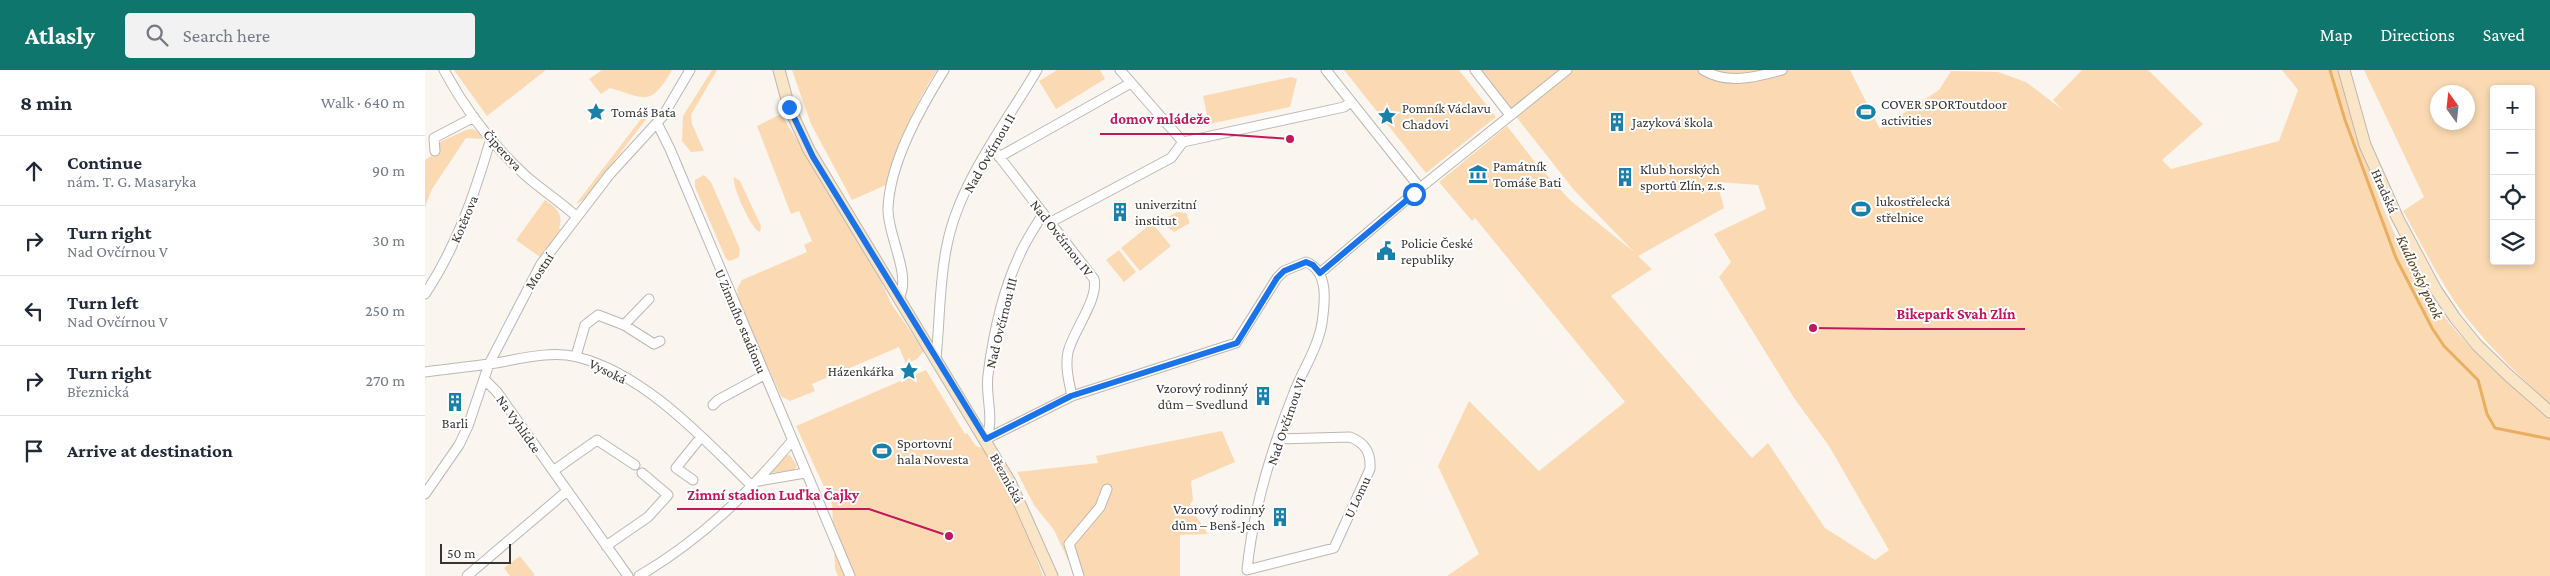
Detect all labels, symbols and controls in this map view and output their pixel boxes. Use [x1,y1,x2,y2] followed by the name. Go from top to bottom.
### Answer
[125,13,475,58] search box
[143,21,171,49] icon: search
[25,22,95,49] text: Atlasly
[183,25,270,46] text: Search here
[2320,25,2352,45] text: Map
[2380,25,2455,45] text: Directions
[2483,25,2525,45] text: Saved
[2430,85,2475,130] north arrow
[2490,85,2535,265] map controls
[2490,85,2535,130] button: +
[20,91,72,115] text: 8 min
[321,94,405,111] text: Walk · 640 m
[778,96,801,119] route end
[1881,96,2007,128] place label: COVER SPORToutdoor activities
[1402,100,1492,132] place label: Pomník Václavu Chadovi
[585,101,607,123] place icon: Tomáš Baťa
[1855,101,1877,123] sports icon: COVER SPORToutdoor activities
[611,104,677,120] place label: Tomáš Baťa
[1100,104,1220,134] callout: domov mládeže
[1376,105,1398,127] place icon: Pomník Václavu Chadovi
[960,111,1018,195] street label: Nad Ovčírnou II
[1110,111,1210,127] text: domov mládeže
[1606,111,1628,133] building icon: Jazyková škola
[1630,114,1714,130] place label: Jazyková škola
[480,126,526,174] street label: Čiperova
[2490,130,2535,175] button: −
[67,152,142,173] text: Continue
[20,157,48,185] icon: ahead
[1493,158,1562,190] place label: Památník Tomáše Bati
[1640,161,1725,193] place label: Klub horských sportů Zlín, z.s.
[372,162,405,179] text: 90 m
[1467,163,1489,185] museum icon: Památník Tomáše Bati
[1614,166,1636,188] building icon: Klub horských sportů Zlín, z.s.
[2368,167,2402,216] street label: Hradská
[67,173,196,190] text: nám. T. G. Masaryka
[2490,175,2535,220] button: locate
[1403,183,1426,206] route start
[447,192,481,245] street label: Kotěrova
[1876,193,1951,225] place label: lukostřelecká střelnice
[1135,196,1197,228] place label: univerzitní institut
[1027,197,1097,279] street label: Nad Ovčírnou IV
[1850,198,1872,220] sports icon: lukostřelecká střelnice
[1109,201,1131,223] building icon: univerzitní institut
[2490,220,2535,265] button: layers
[67,222,152,243] text: Turn right
[20,227,48,255] icon: right
[373,232,405,249] text: 30 m
[2393,233,2447,323] water label: Kudlovský potok
[1401,235,1473,267] place label: Policie České republiky
[1375,240,1397,262] public building icon: Policie České republiky
[67,243,168,260] text: Nad Ovčírnou V
[521,250,557,292] street label: Mostní
[712,266,770,376] street label: U Zimního stadionu
[982,276,1020,370] street label: Nad Ovčírnou III
[67,292,139,313] text: Turn left
[20,297,48,325] icon: left
[1886,299,2025,329] callout: Bikepark Svah Zlín
[365,302,405,319] text: 250 m
[1896,306,2016,322] text: Bikepark Svah Zlín
[67,313,168,330] text: Nad Ovčírnou V
[587,355,630,387] street label: Vysoká
[898,360,920,382] place icon: Házenkářka
[67,362,152,383] text: Turn right
[828,363,895,379] place label: Házenkářka
[20,367,48,395] icon: right
[366,372,405,389] text: 270 m
[1263,375,1309,467] street label: Nad Ovčírnou VI
[1156,380,1249,412] place label: Vzorový rodinný dům – Svedlund
[67,383,129,400] text: Březnická
[1252,385,1274,407] building icon: Vzorový rodinný dům – Svedlund
[444,391,466,413] building icon: Barli
[493,392,545,456] street label: Na Vyhlídce
[442,415,469,431] place label: Barli
[897,435,969,467] place label: Sportovní hala Novesta
[20,437,48,465] icon: arrive
[67,440,233,461] text: Arrive at destination
[871,440,893,462] sports icon: Sportovní hala Novesta
[987,450,1027,506] street label: Březnická
[1340,473,1374,520] street label: U Lomu
[677,479,869,509] callout: Zimní stadion Luďka Čajky
[687,487,860,504] text: Zimní stadion Luďka Čajky
[1171,501,1266,533] place label: Vzorový rodinný dům – Benš-Jech
[1269,506,1291,528] building icon: Vzorový rodinný dům – Benš-Jech
[440,541,511,564] scale bar
[447,545,475,561] text: 50 m

